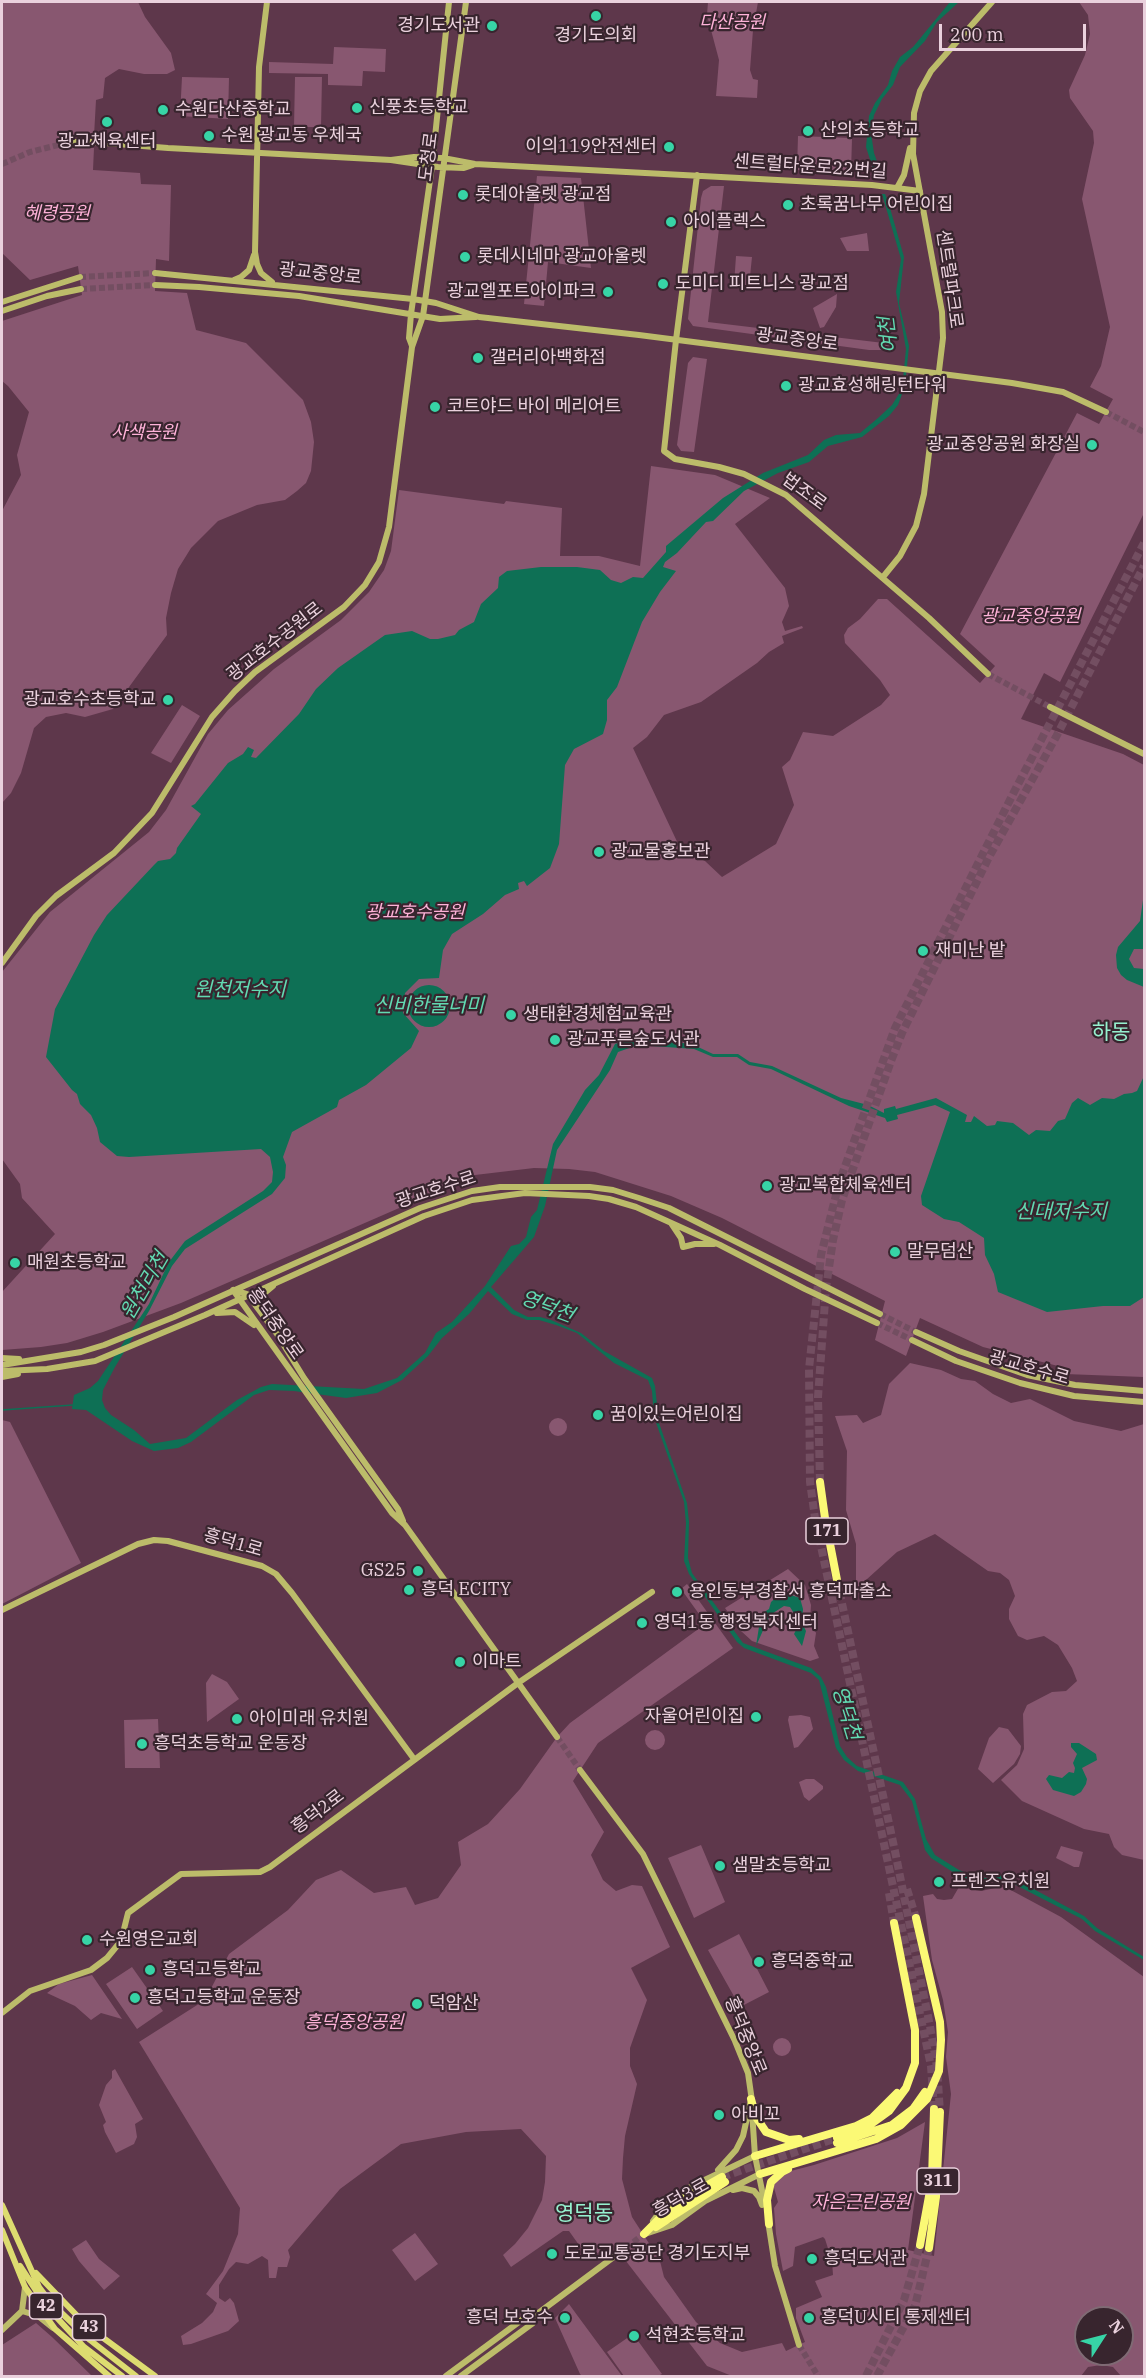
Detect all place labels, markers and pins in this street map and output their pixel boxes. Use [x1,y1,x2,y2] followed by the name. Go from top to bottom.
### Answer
[589,9,603,23] marker: 경기도의회
[397,15,480,37] place label: 경기도서관
[485,19,499,33] marker: 경기도서관
[555,25,637,47] place label: 경기도의회
[369,97,468,119] place label: 신풍초등학교
[175,99,291,121] place label: 수원다산중학교
[350,101,364,115] marker: 신풍초등학교
[156,103,170,117] marker: 수원다산중학교
[100,115,114,129] marker: 광교체육센터
[820,120,919,142] place label: 산의초등학교
[801,124,815,138] marker: 산의초등학교
[221,125,362,147] place label: 수원 광교동 우체국
[202,129,216,143] marker: 수원 광교동 우체국
[57,131,157,153] place label: 광교체육센터
[525,136,657,158] place label: 이의119안전센터
[662,140,676,154] marker: 이의119안전센터
[475,184,612,206] place label: 롯데아울렛 광교점
[456,188,470,202] marker: 롯데아울렛 광교점
[800,194,953,216] place label: 초록꿈나무 어린이집
[781,198,795,212] marker: 초록꿈나무 어린이집
[683,211,766,233] place label: 아이플렉스
[664,215,678,229] marker: 아이플렉스
[477,246,647,268] place label: 롯데시네마 광교아울렛
[458,250,472,264] marker: 롯데시네마 광교아울렛
[675,273,849,295] place label: 도미디 피트니스 광교점
[656,277,670,291] marker: 도미디 피트니스 광교점
[447,281,596,303] place label: 광교엘포트아이파크
[601,285,615,299] marker: 광교엘포트아이파크
[490,347,606,369] place label: 갤러리아백화점
[471,351,485,365] marker: 갤러리아백화점
[798,375,947,397] place label: 광교효성해링턴타워
[779,379,793,393] marker: 광교효성해링턴타워
[447,396,621,418] place label: 코트야드 바이 메리어트
[428,400,442,414] marker: 코트야드 바이 메리어트
[927,434,1080,456] place label: 광교중앙공원 화장실
[1085,438,1099,452] marker: 광교중앙공원 화장실
[24,689,156,711] place label: 광교호수초등학교
[161,693,175,707] marker: 광교호수초등학교
[611,841,710,863] place label: 광교물홍보관
[592,845,606,859] marker: 광교물홍보관
[935,940,1005,962] place label: 재미난 밭
[916,944,930,958] marker: 재미난 밭
[523,1004,672,1026] place label: 생태환경체험교육관
[504,1008,518,1022] marker: 생태환경체험교육관
[567,1029,699,1051] place label: 광교푸른숲도서관
[548,1033,562,1047] marker: 광교푸른숲도서관
[779,1175,911,1197] place label: 광교복합체육센터
[760,1179,774,1193] marker: 광교복합체육센터
[907,1241,973,1263] place label: 말무덤산
[888,1245,902,1259] marker: 말무덤산
[27,1252,126,1274] place label: 매원초등학교
[8,1256,22,1270] marker: 매원초등학교
[610,1404,742,1426] place label: 꿈이있는어린이집
[591,1408,605,1422] marker: 꿈이있는어린이집
[361,1560,406,1582] place label: GS25
[411,1564,425,1578] marker: GS25
[421,1579,511,1601] place label: 흥덕 ECITY
[689,1581,892,1603] place label: 용인동부경찰서 흥덕파출소
[402,1583,416,1597] marker: 흥덕 ECITY
[670,1585,684,1599] marker: 용인동부경찰서 흥덕파출소
[654,1612,818,1634] place label: 영덕1동 행정복지센터
[635,1616,649,1630] marker: 영덕1동 행정복지센터
[472,1651,522,1673] place label: 이마트
[453,1655,467,1669] marker: 이마트
[645,1706,744,1728] place label: 자울어린이집
[249,1708,369,1730] place label: 아이미래 유치원
[749,1710,763,1724] marker: 자울어린이집
[230,1712,244,1726] marker: 아이미래 유치원
[154,1733,307,1755] place label: 흥덕초등학교 운동장
[135,1737,149,1751] marker: 흥덕초등학교 운동장
[732,1855,831,1877] place label: 샘말초등학교
[713,1859,727,1873] marker: 샘말초등학교
[951,1871,1050,1893] place label: 프렌즈유치원
[932,1875,946,1889] marker: 프렌즈유치원
[99,1929,198,1951] place label: 수원영은교회
[80,1933,94,1947] marker: 수원영은교회
[771,1951,854,1973] place label: 흥덕중학교
[752,1955,766,1969] marker: 흥덕중학교
[162,1959,261,1981] place label: 흥덕고등학교
[143,1963,157,1977] marker: 흥덕고등학교
[147,1987,300,2009] place label: 흥덕고등학교 운동장
[128,1991,142,2005] marker: 흥덕고등학교 운동장
[429,1993,479,2015] place label: 덕암산
[410,1997,424,2011] marker: 덕암산
[731,2104,781,2126] place label: 아비꼬
[712,2108,726,2122] marker: 아비꼬
[564,2243,750,2265] place label: 도로교통공단 경기도지부
[545,2247,559,2261] marker: 도로교통공단 경기도지부
[824,2248,907,2270] place label: 흥덕도서관
[805,2252,819,2266] marker: 흥덕도서관
[466,2307,553,2329] place label: 흥덕 보호수
[821,2307,971,2329] place label: 흥덕U시티 통제센터
[558,2311,572,2325] marker: 흥덕 보호수
[802,2311,816,2325] marker: 흥덕U시티 통제센터
[646,2325,745,2347] place label: 석현초등학교
[627,2329,641,2343] marker: 석현초등학교

